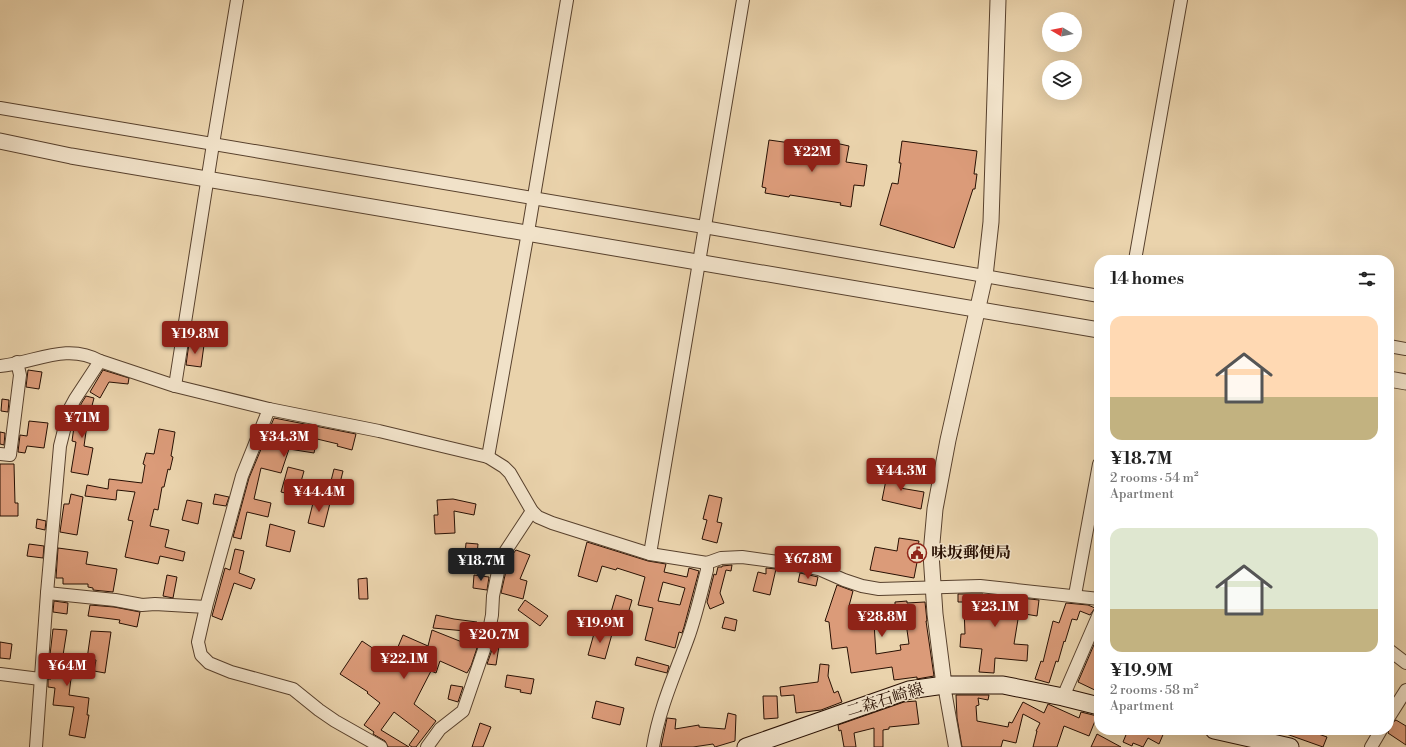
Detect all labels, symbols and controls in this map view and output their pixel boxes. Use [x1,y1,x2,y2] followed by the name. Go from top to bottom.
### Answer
[1042,12,1082,52] north arrow
[1042,12,1082,100] map controls
[1042,60,1082,100] button: layers
[788,139,836,173] pin: ¥22M
[793,144,831,160] text: ¥22M
[1110,268,1184,290] text: 14 homes
[1356,268,1378,290] icon: filters
[162,321,228,355] pin: ¥19.8M
[171,326,219,342] text: ¥19.8M
[1208,342,1280,414] icon: home
[58,405,106,439] pin: ¥71M
[64,410,100,426] text: ¥71M
[251,424,317,458] pin: ¥34.3M
[259,429,309,445] text: ¥34.3M
[1110,448,1172,470] text: ¥18.7M
[868,458,934,492] pin: ¥44.3M
[875,463,927,479] text: ¥44.3M
[1110,470,1199,486] text: 2 rooms · 54 m²
[286,479,352,513] pin: ¥44.4M
[293,484,345,500] text: ¥44.4M
[1110,486,1174,502] text: Apartment
[906,542,928,564] public building icon: 味坂郵便局
[931,543,1011,563] place label: 味坂郵便局
[775,546,841,580] pin: ¥67.8M
[448,548,514,582] pin: ¥18.7M
[784,551,832,567] text: ¥67.8M
[457,553,505,569] text: ¥18.7M
[1208,554,1280,626] icon: home
[962,594,1028,628] pin: ¥23.1M
[971,599,1019,615] text: ¥23.1M
[849,604,915,638] pin: ¥28.8M
[857,609,907,625] text: ¥28.8M
[567,610,633,644] pin: ¥19.9M
[576,615,624,631] text: ¥19.9M
[461,622,527,656] pin: ¥20.7M
[469,627,519,643] text: ¥20.7M
[371,646,437,680] pin: ¥22.1M
[380,651,428,667] text: ¥22.1M
[43,653,91,687] pin: ¥64M
[47,658,87,674] text: ¥64M
[1110,660,1173,682] text: ¥19.9M
[844,679,926,721] street label: 二森石崎線
[1110,682,1199,698] text: 2 rooms · 58 m²
[1110,698,1174,714] text: Apartment

